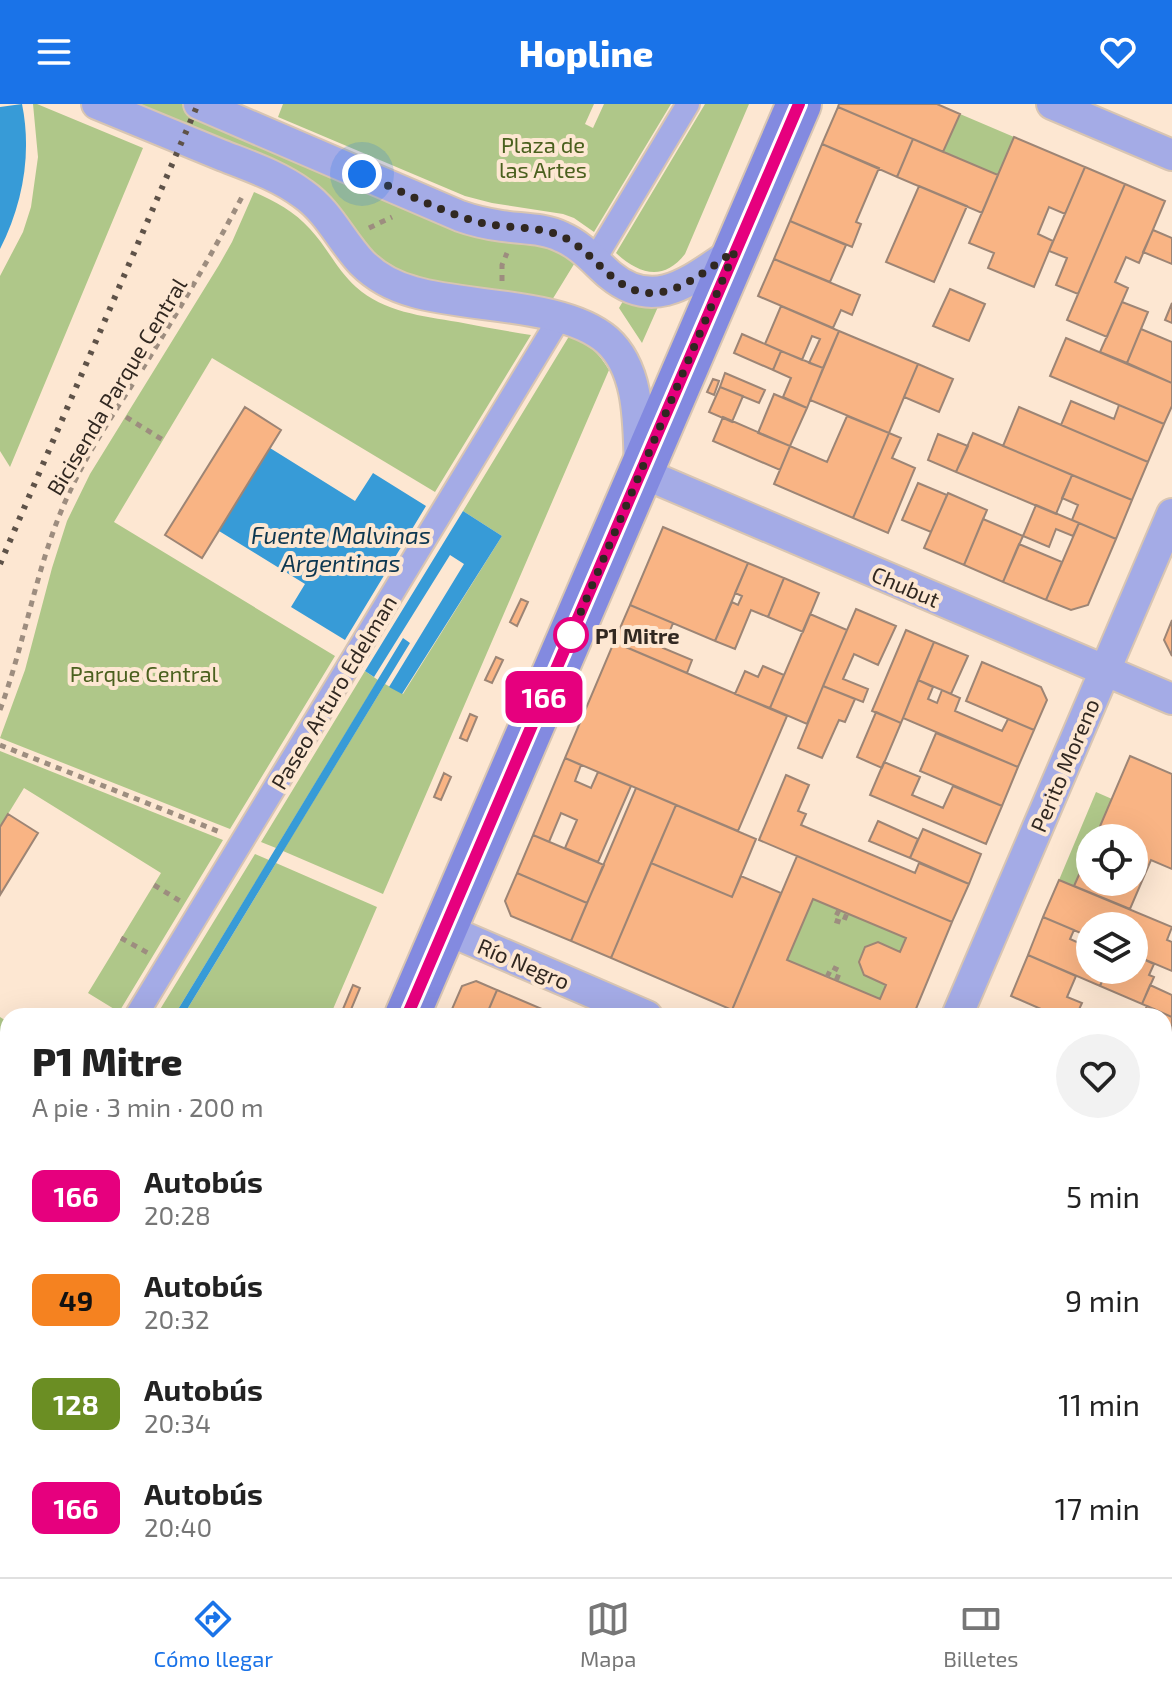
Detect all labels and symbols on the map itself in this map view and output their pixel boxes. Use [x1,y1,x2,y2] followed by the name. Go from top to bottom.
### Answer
[499,131,587,182] park label: Plaza de las Artes
[342,154,382,194] your location
[41,272,191,499] street label: Bicisenda Parque Central
[251,520,431,577] water label: Fuente Malvinas Argentinas
[868,560,944,612] street label: Chubut
[265,590,401,794] street label: Paseo Arturo Edelman
[554,618,588,652] marker: P1 Mitre
[595,622,680,648] place label: P1 Mitre
[70,660,219,686] park label: Parque Central
[498,671,590,723] line badge: 166
[1024,694,1104,836] street label: Perito Moreno
[474,932,574,994] street label: Río Negro

